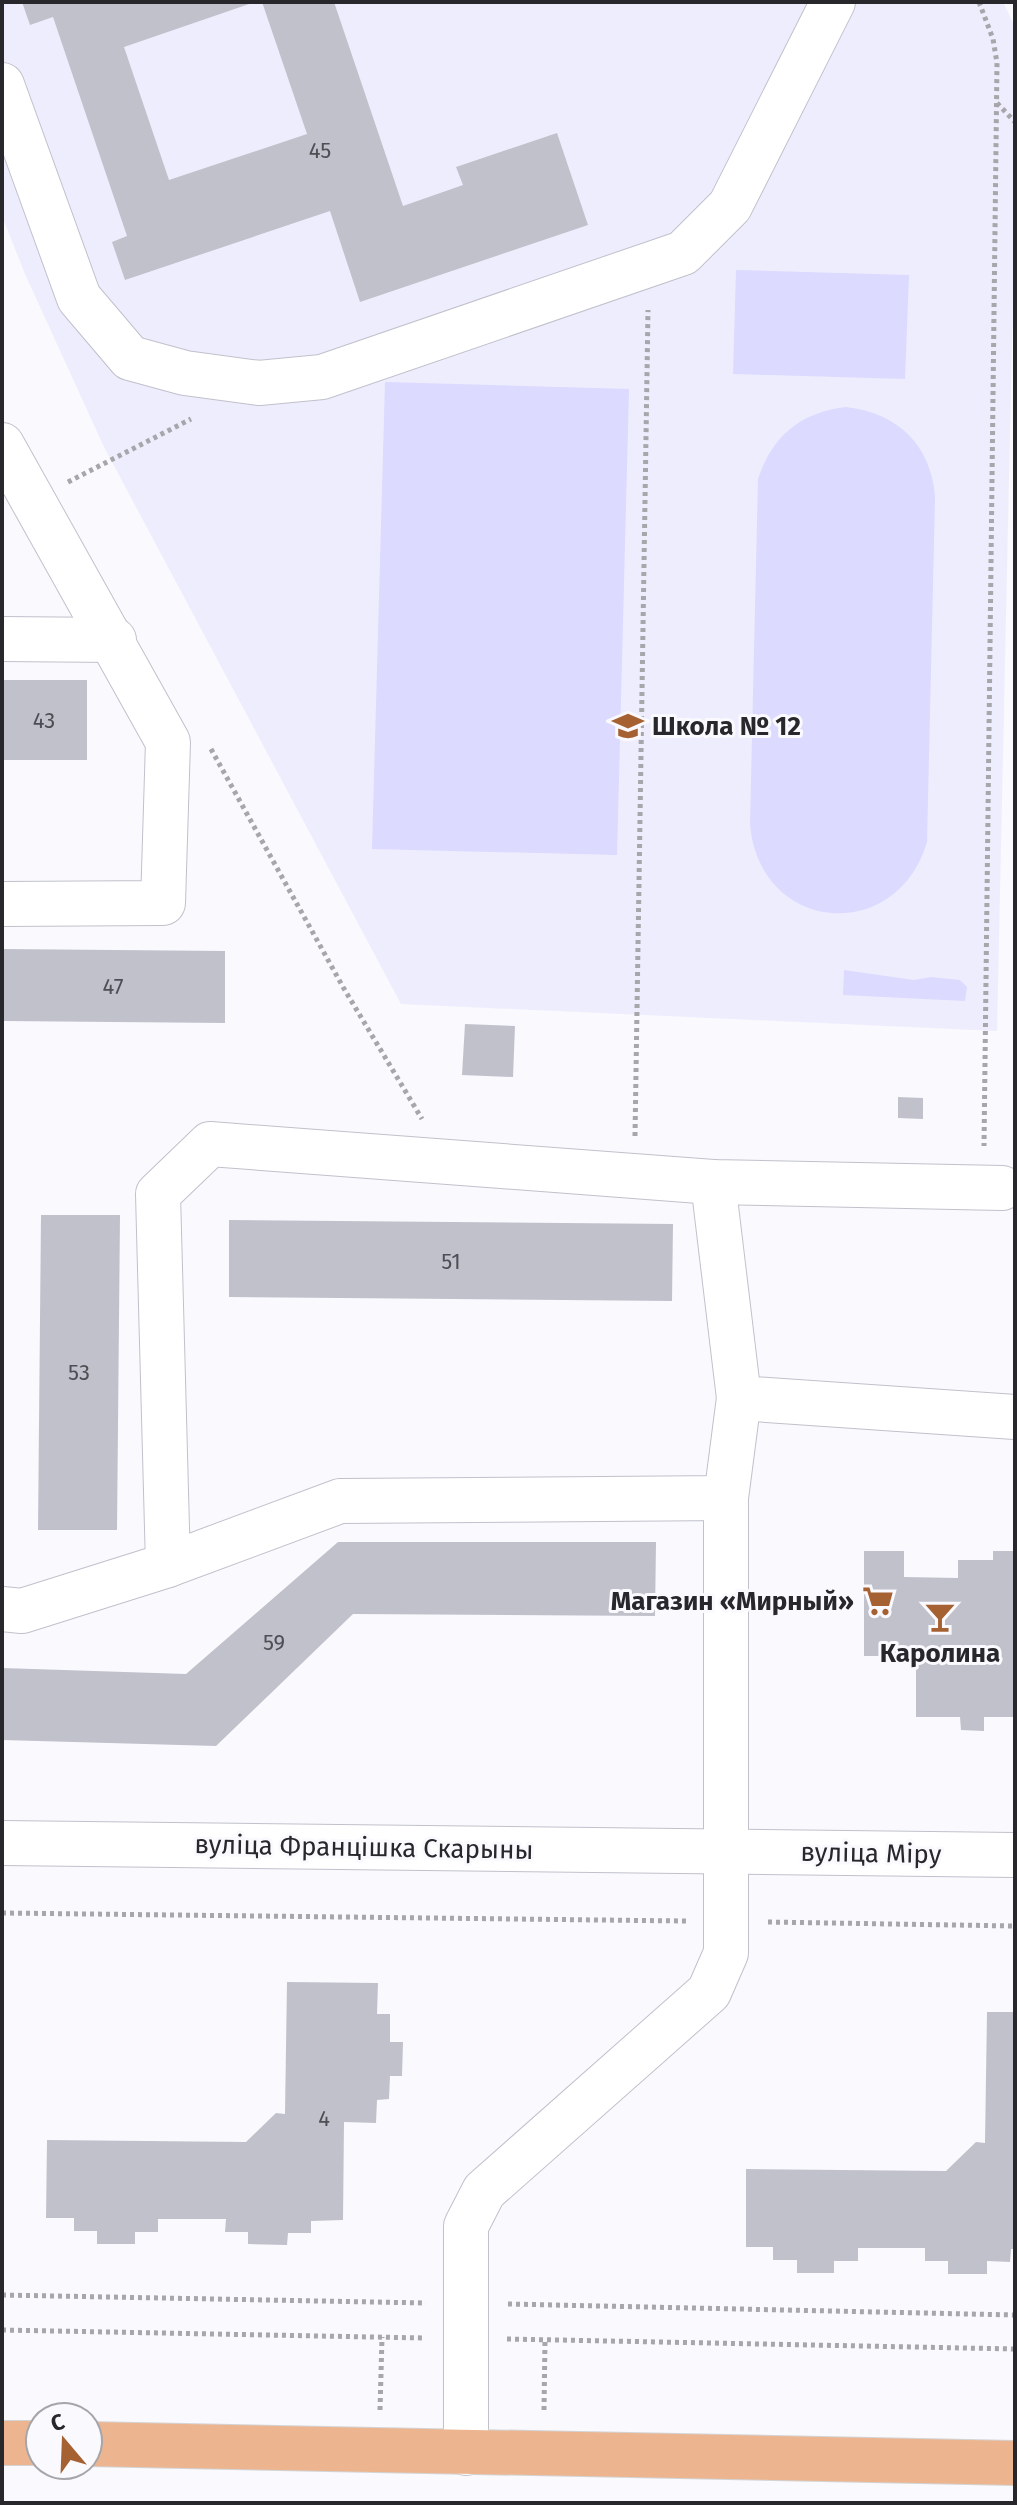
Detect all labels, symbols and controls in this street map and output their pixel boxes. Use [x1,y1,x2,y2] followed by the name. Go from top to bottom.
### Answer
[309,137,331,164] house number: 45
[33,707,55,734] house number: 43
[611,709,645,743] school or university icon: Школа № 12
[652,711,801,742] place label: Школа № 12
[103,973,124,1000] house number: 47
[441,1248,461,1275] house number: 51
[68,1359,90,1386] house number: 53
[861,1584,895,1618] supermarket icon: Магазин «Мирный»
[611,1586,854,1617] place label: Магазин «Мирный»
[923,1600,957,1634] bar icon: Каролина
[263,1629,285,1656] house number: 59
[880,1638,1000,1669] place label: Каролина
[194,1829,534,1866] street label: вуліца Францішка Скарыны
[800,1837,942,1870] street label: вуліца Міру
[318,2105,330,2132] house number: 4
[24,2401,104,2481] north arrow
[47,2408,68,2437] text: С

